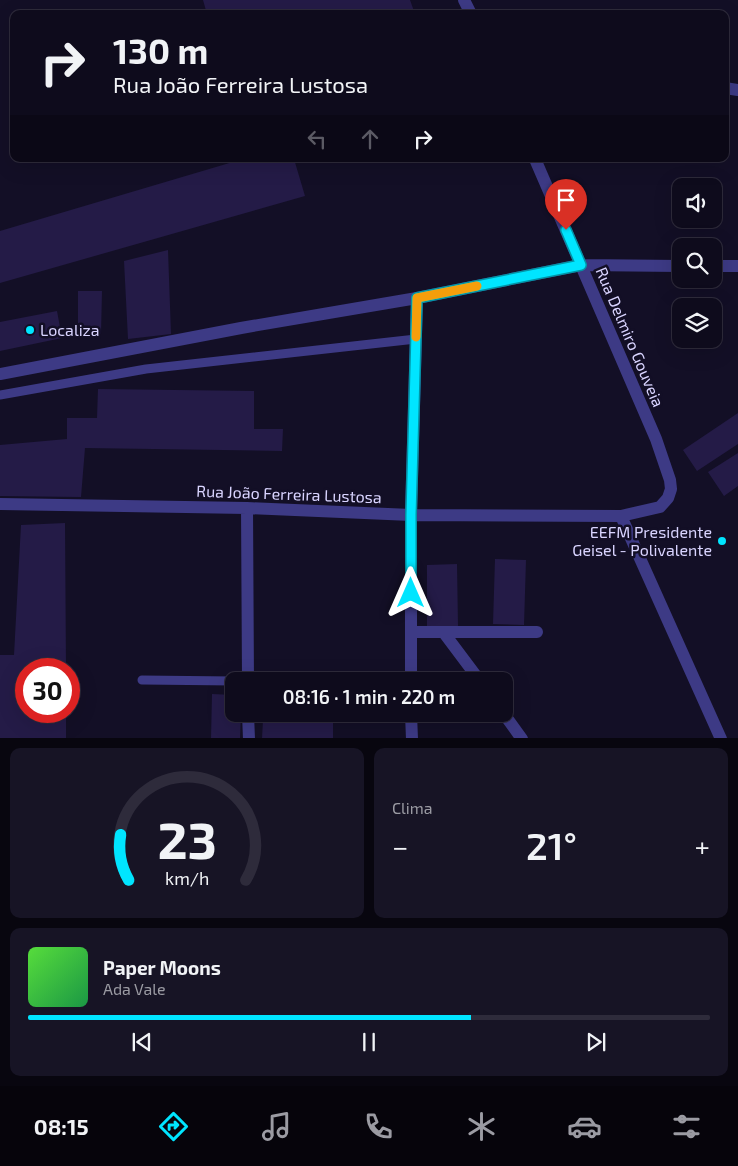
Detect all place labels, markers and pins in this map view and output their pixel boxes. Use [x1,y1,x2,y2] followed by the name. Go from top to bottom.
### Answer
[545,179,587,230] pin
[40,320,100,339] place label: Localiza
[24,324,36,336] marker: Localiza
[572,522,712,559] place label: EEFM Presidente Geisel - Polivalente
[716,535,728,547] marker: EEFM Presidente Geisel - Polivalente

